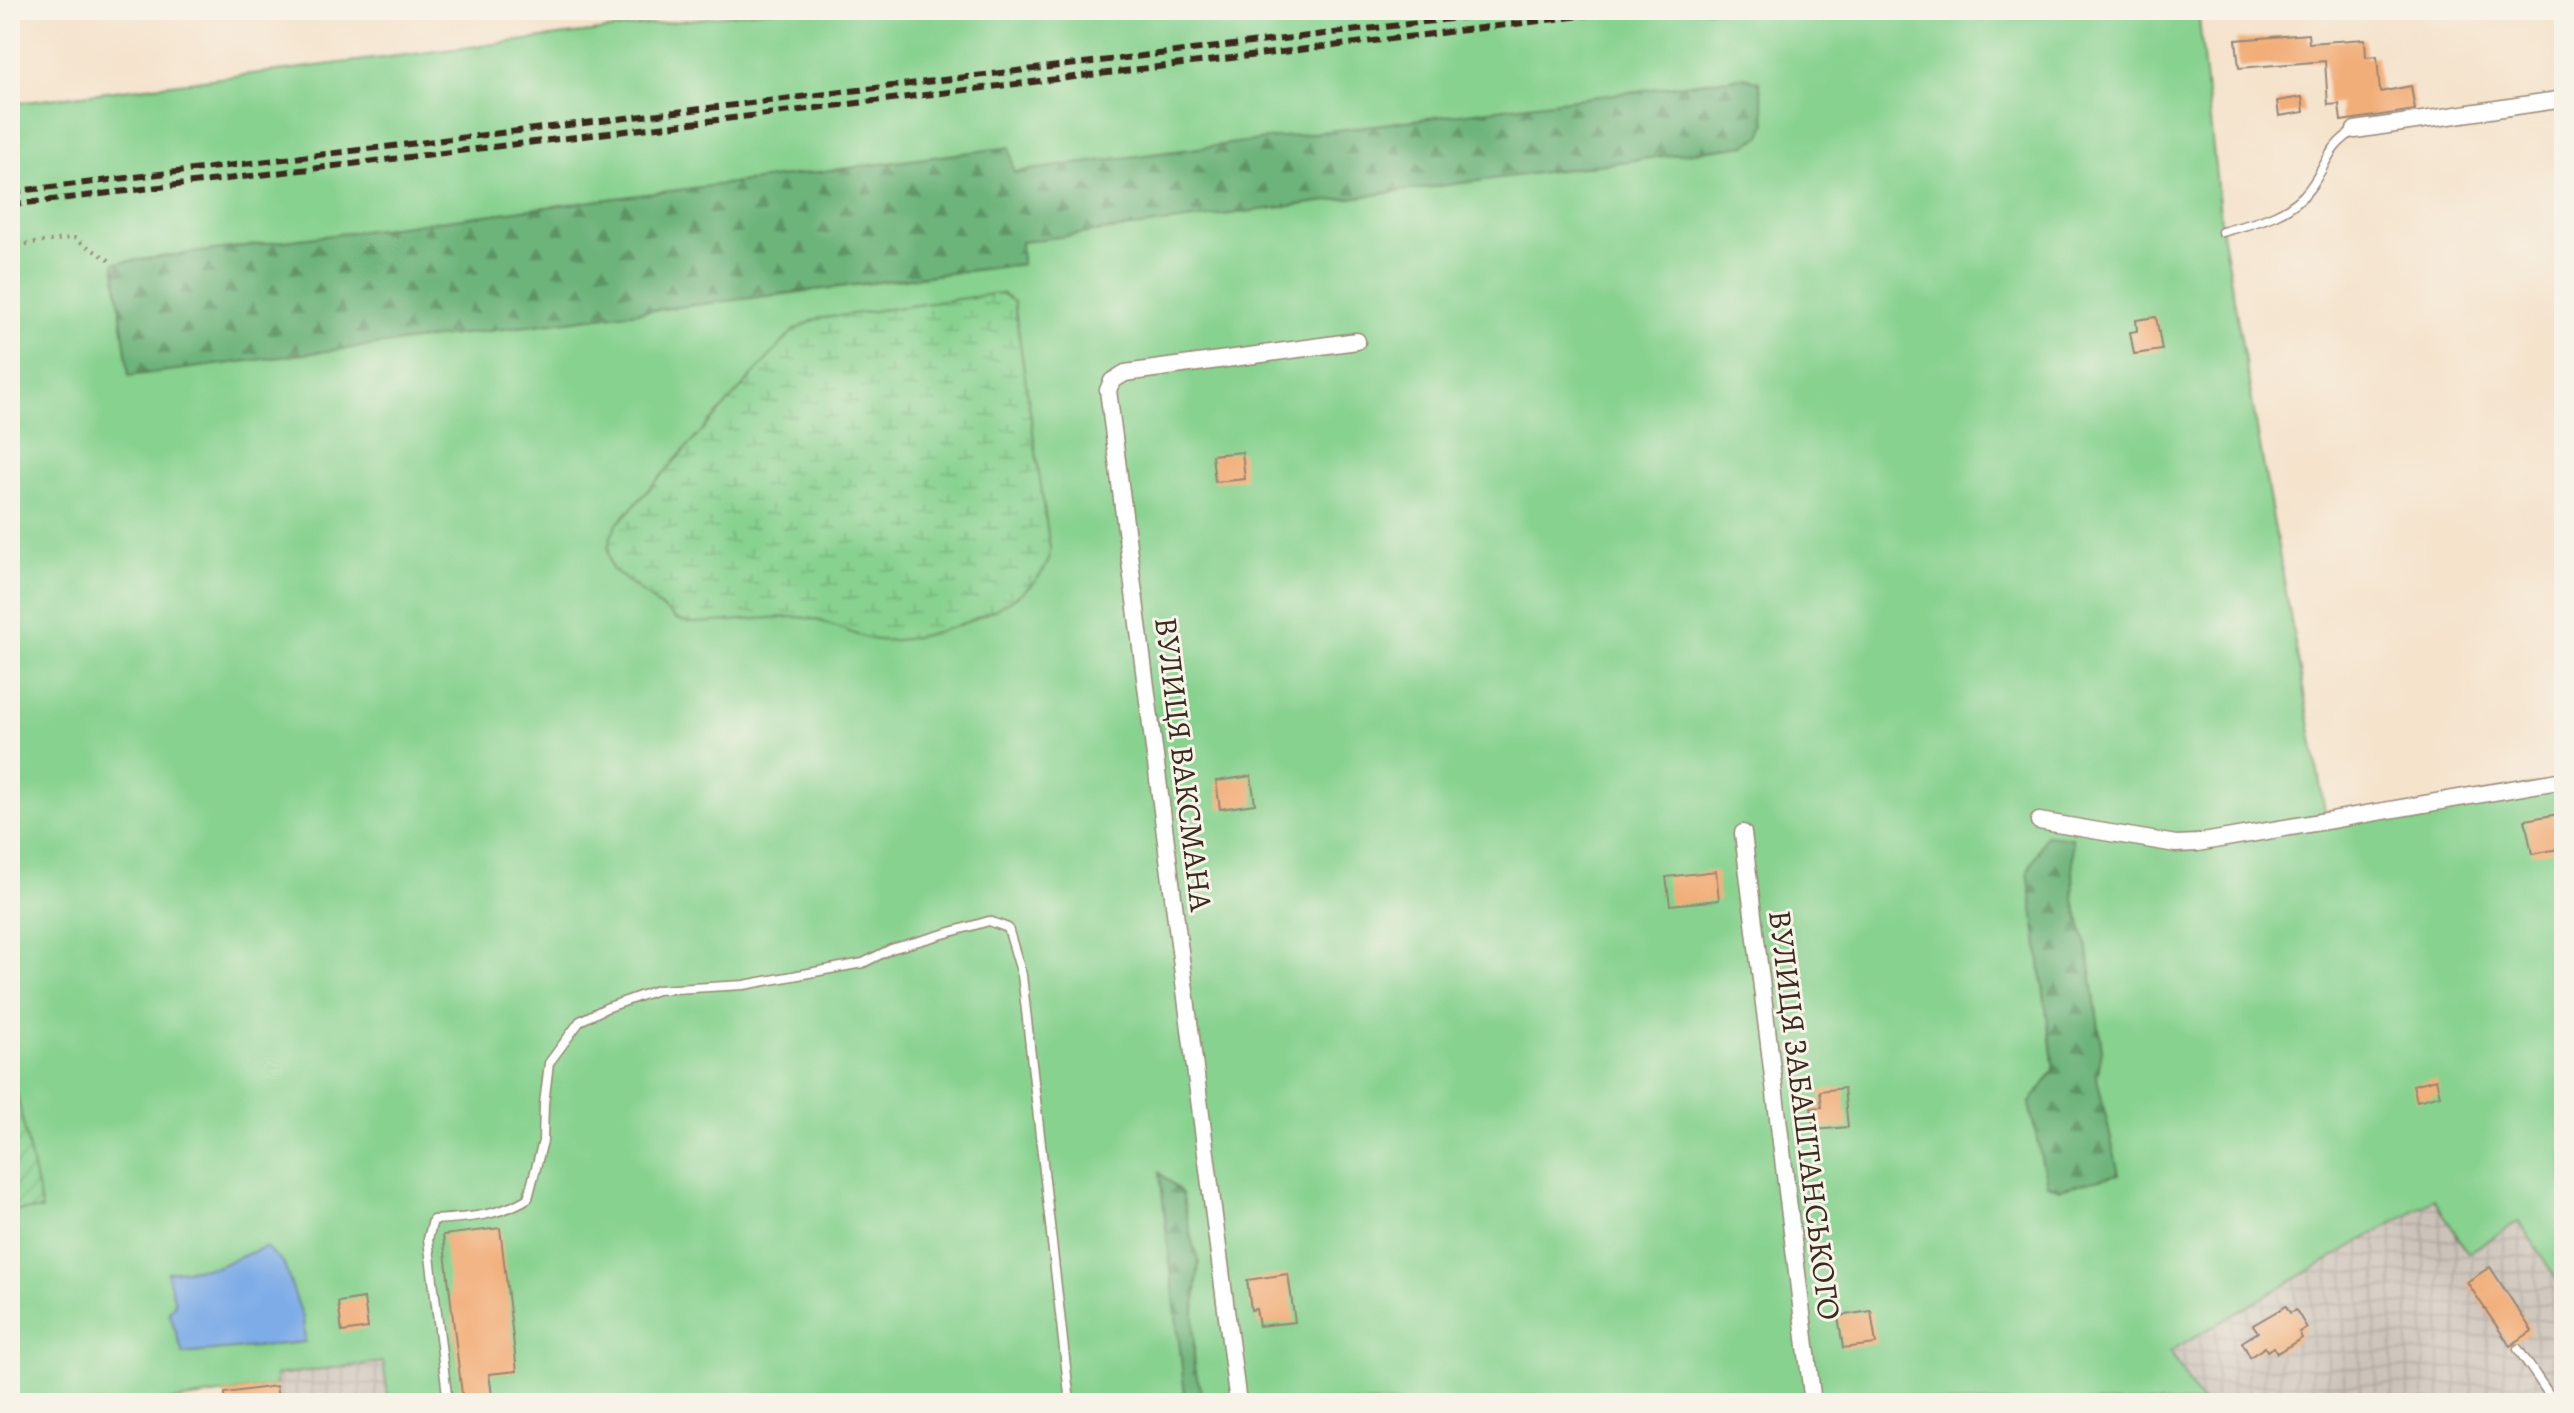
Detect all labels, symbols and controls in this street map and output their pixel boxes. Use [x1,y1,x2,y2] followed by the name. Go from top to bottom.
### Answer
[1144,614,1224,915] street label: ВУЛИЦЯ ВАКСМАНА
[1758,907,1852,1323] street label: ВУЛИЦЯ ЗАБАШТАНСЬКОГО

